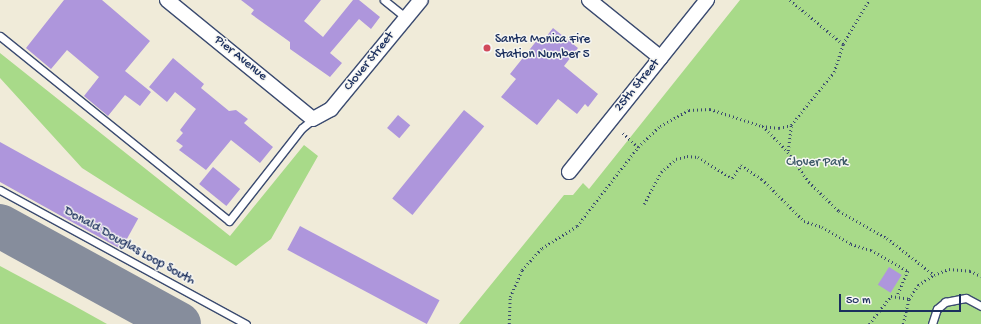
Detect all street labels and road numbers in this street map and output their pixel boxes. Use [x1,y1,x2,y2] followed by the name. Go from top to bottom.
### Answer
[341,29,399,95] street label: Clover Street
[210,33,270,85] street label: Pier Avenue
[612,57,664,115] street label: 25th Street
[61,204,197,290] street label: Donald Douglas Loop South

